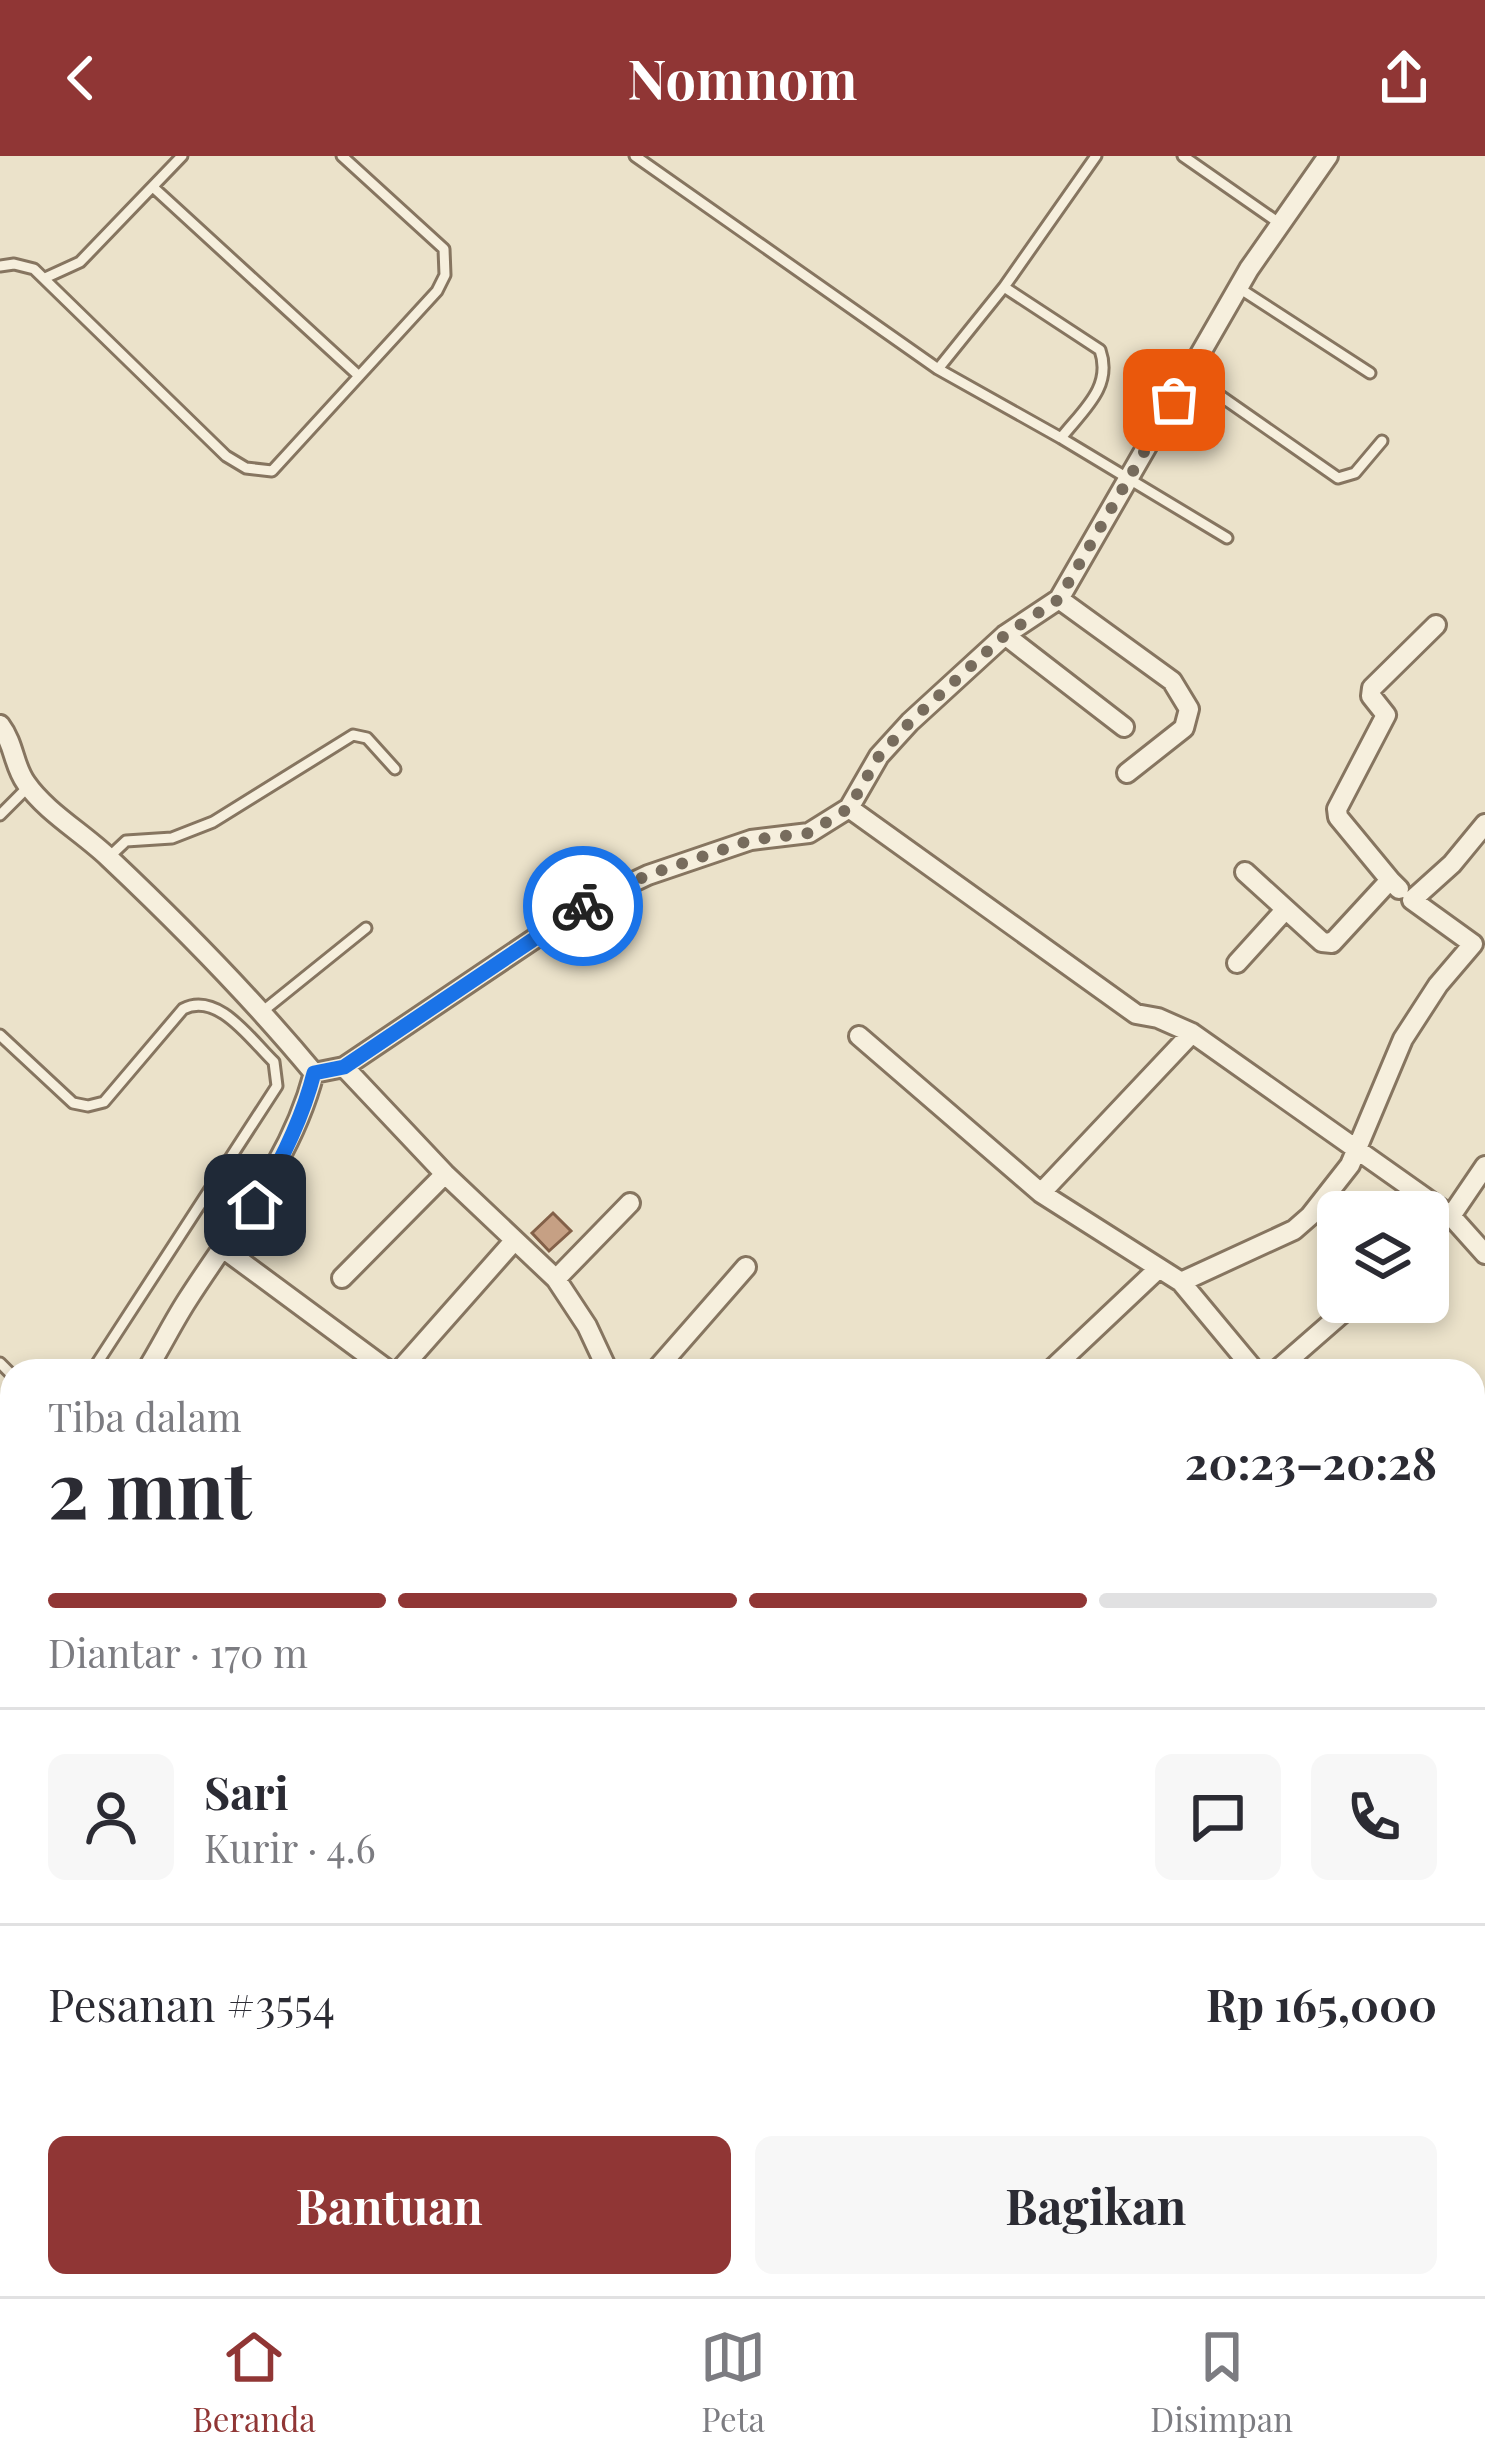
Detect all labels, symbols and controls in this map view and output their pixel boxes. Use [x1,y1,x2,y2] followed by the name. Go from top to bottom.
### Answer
[628,42,857,114] text: Nomnom
[48,45,114,111] icon: back
[1371,45,1437,111] icon: share
[1123,349,1225,451] pin
[1141,367,1207,433] icon: bag
[523,846,643,966] courier
[550,873,616,939] icon: bike
[204,1154,306,1256] pin
[222,1172,288,1238] icon: home
[1317,1191,1449,1323] map controls
[1317,1191,1449,1323] button: layers
[48,1390,242,1442] text: Tiba dalam
[1185,1431,1437,1491] text: 20:23–20:28
[48,1435,252,1539] text: 2 mnt
[48,1626,308,1678] text: Diantar · 170 m
[48,1754,174,1880] button: person
[1155,1754,1281,1880] button: chat
[1311,1754,1437,1880] button: phone
[204,1761,289,1821] text: Sari
[204,1821,376,1873] text: Kurir · 4.6
[48,1973,335,2033] text: Pesanan #3554
[1206,1973,1437,2033] text: Rp 165,000
[48,2136,731,2274] button: Bantuan
[755,2136,1437,2274] button: Bagikan
[192,2324,316,2440] tab: Beranda
[700,2324,766,2440] tab: Peta
[1150,2324,1293,2440] tab: Disimpan

